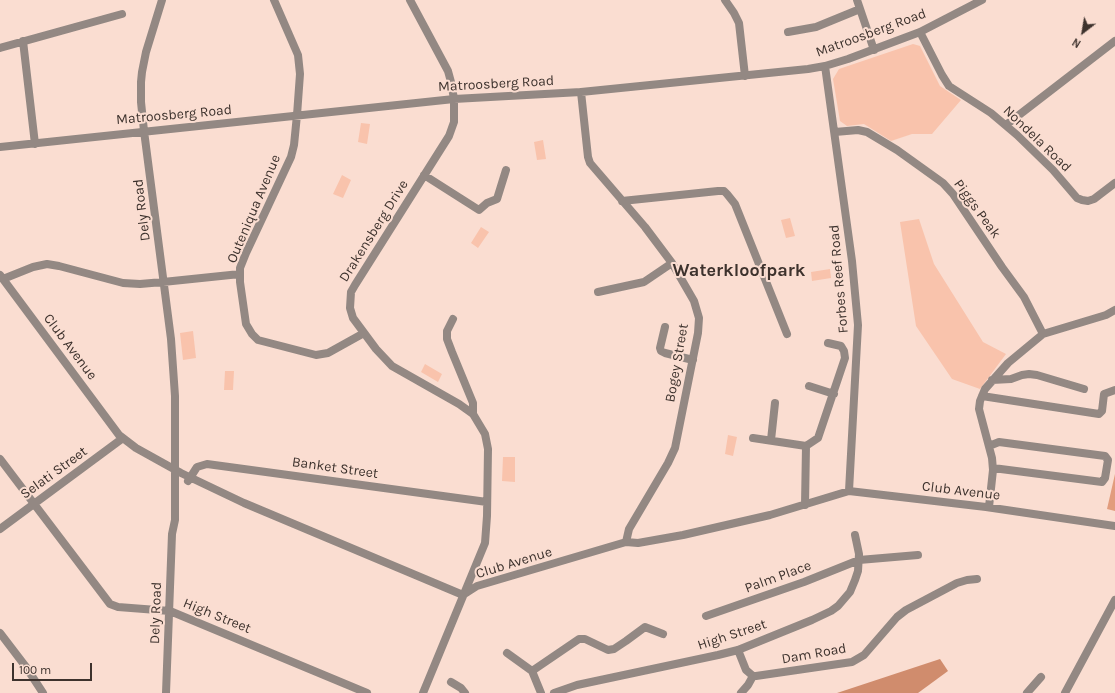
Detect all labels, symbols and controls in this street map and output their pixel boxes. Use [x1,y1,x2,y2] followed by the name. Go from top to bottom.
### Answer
[813,5,929,61] street label: Matroosberg Road
[1063,12,1103,52] north arrow
[1070,35,1083,50] text: N
[437,73,555,95] street label: Matroosberg Road
[115,102,233,128] street label: Matroosberg Road
[999,102,1075,176] street label: Nondela Road
[224,152,284,266] street label: Outeniqua Avenue
[950,176,1004,242] street label: Piggs Peak
[336,177,412,285] street label: Drakensberg Drive
[130,178,154,242] street label: Dely Road
[826,224,852,334] street label: Forbes Reef Road
[673,260,805,282] district label: Waterkloofpark
[40,311,100,383] street label: Club Avenue
[662,322,692,404] street label: Bogey Street
[17,443,91,503] street label: Selati Street
[291,454,379,482] street label: Banket Street
[921,478,1001,504] street label: Club Avenue
[474,543,554,583] street label: Club Avenue
[742,557,814,597] street label: Palm Place
[147,582,165,644] street label: Dely Road
[181,595,253,637] street label: High Street
[695,616,769,654] street label: High Street
[780,640,848,668] street label: Dam Road
[14,655,94,681] scale bar
[19,663,51,677] text: 100 m

